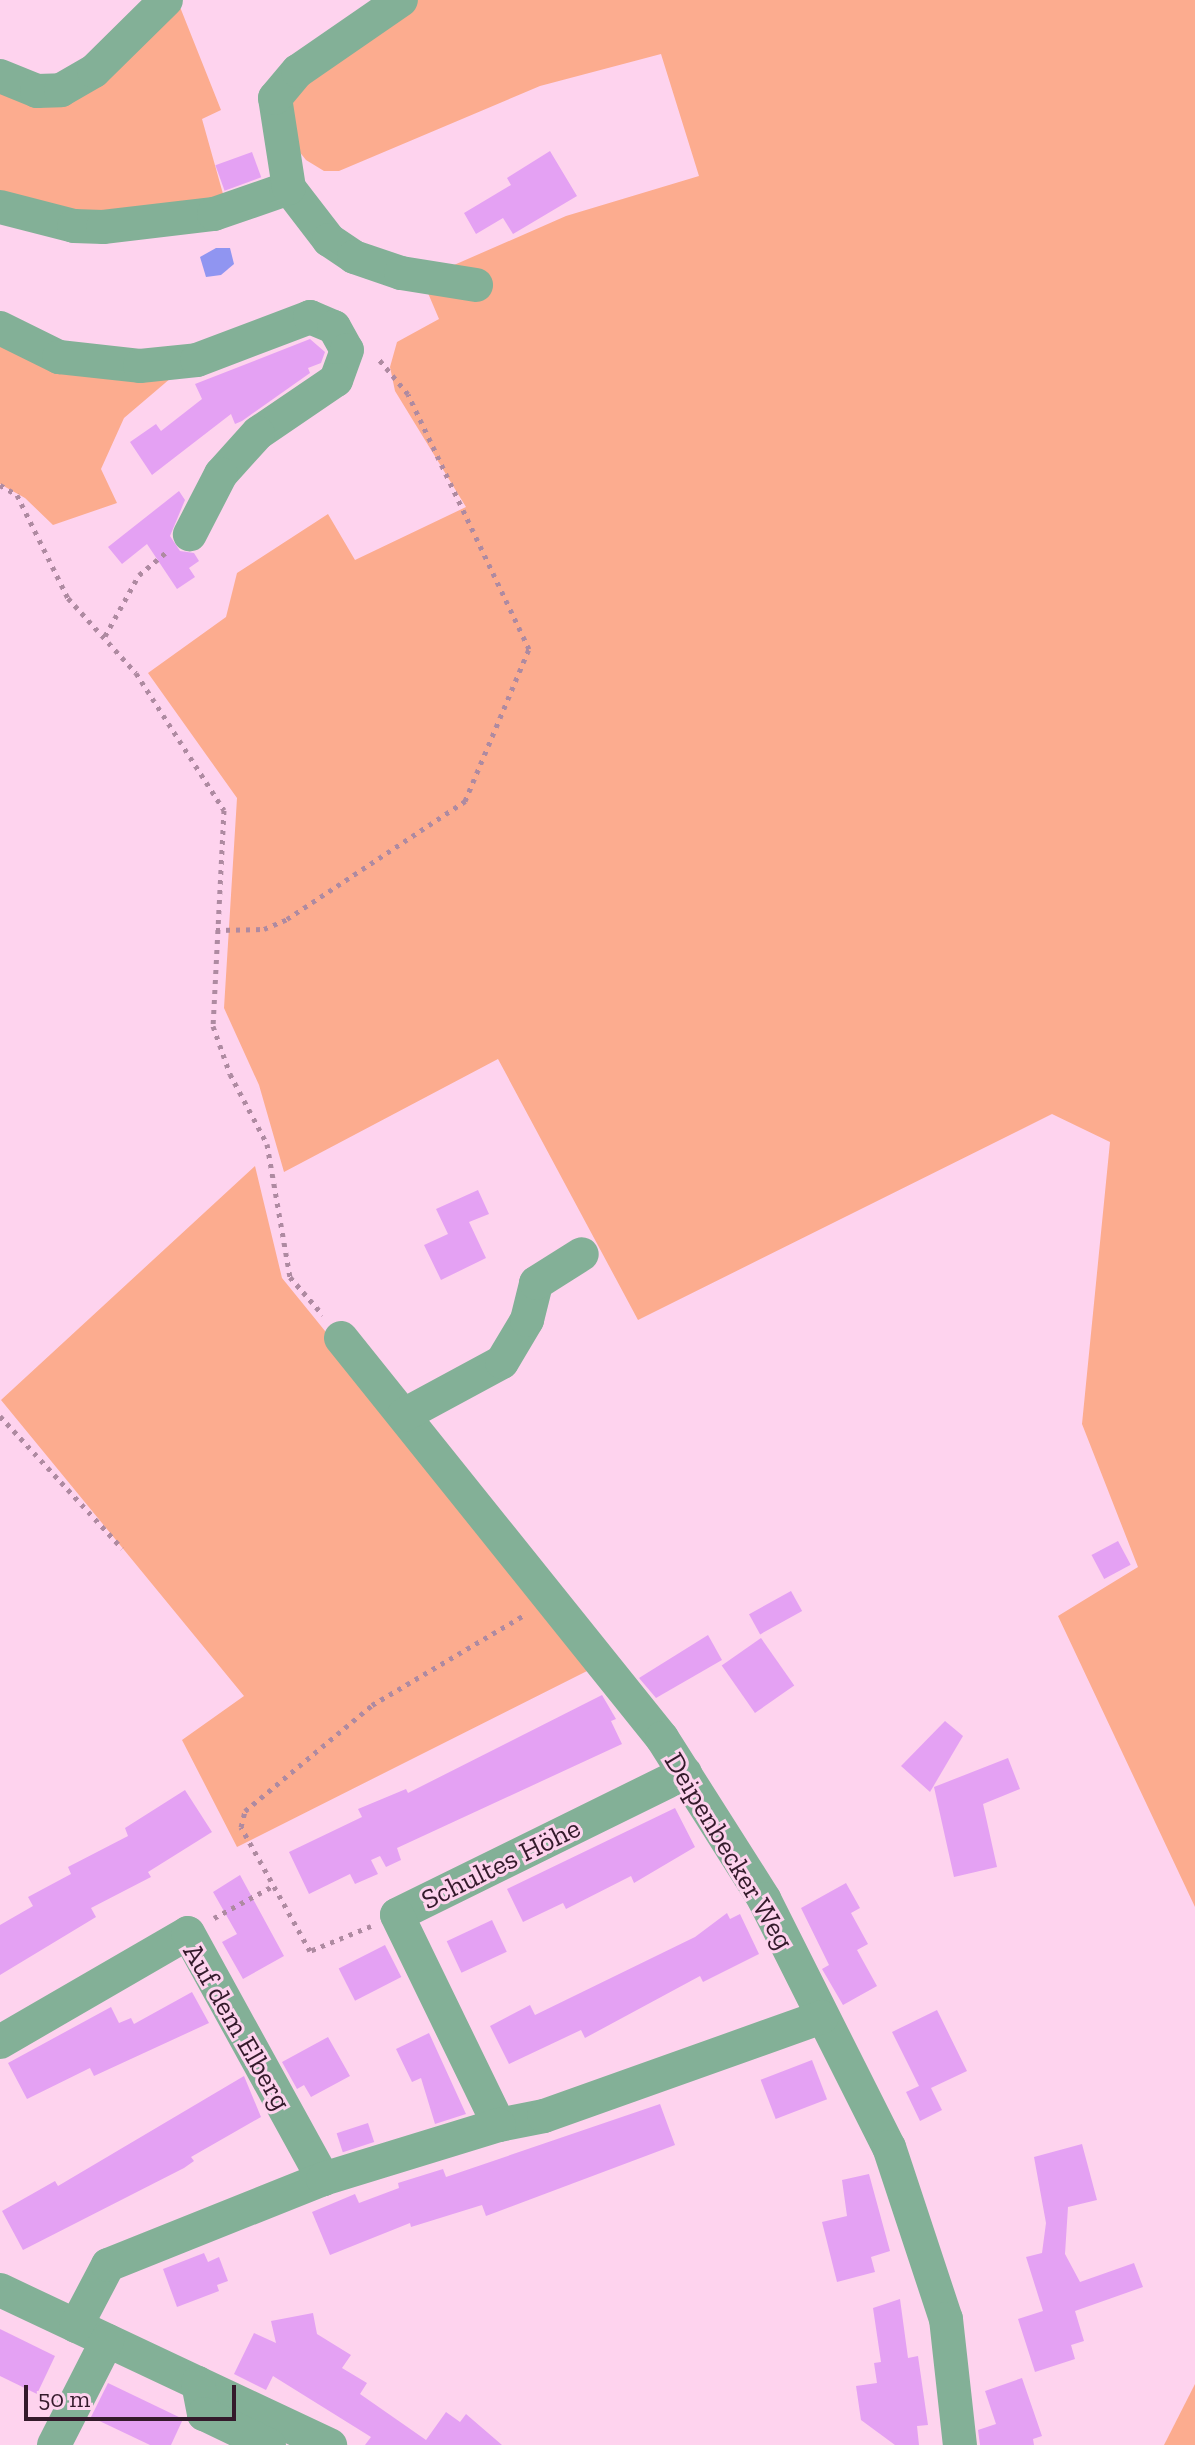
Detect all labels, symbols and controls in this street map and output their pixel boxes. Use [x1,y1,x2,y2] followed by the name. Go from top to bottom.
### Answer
[657,1746,801,1956] street label: Deipenbecker Weg
[416,1811,586,1917] street label: Schultes Höhe
[176,1938,298,2116] street label: Auf dem Elberg
[28,2369,240,2419] scale bar
[38,2384,90,2413] text: 50 m

